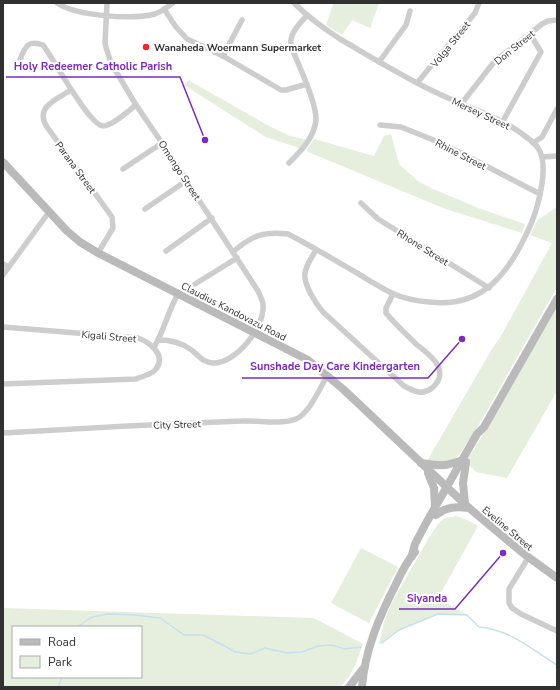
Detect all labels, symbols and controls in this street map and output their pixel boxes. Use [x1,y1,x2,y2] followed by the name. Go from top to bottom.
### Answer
[427,18,474,71] street label: Volga Street
[491,27,538,68] street label: Don Street
[154,41,321,55] place label: Wanaheda Woermann Supermarket
[141,42,151,52] marker: Wanaheda Woermann Supermarket
[6,54,180,77] callout: Holy Redeemer Catholic Parish
[14,59,172,74] text: Holy Redeemer Catholic Parish
[449,94,512,134] street label: Mersey Street
[433,136,489,174] street label: Rhine Street
[155,138,204,204] street label: Omongo Street
[52,139,99,197] street label: Parana Street
[394,226,452,270] street label: Rhone Street
[178,279,289,345] street label: Claudius Kandovazu Road
[81,328,137,346] street label: Kigali Street
[242,355,428,378] callout: Sunshade Day Care Kindergarten
[250,359,420,374] text: Sunshade Day Care Kindergarten
[153,417,202,433] street label: City Street
[479,503,536,554] street label: Eveline Street
[399,586,455,609] callout: Siyanda
[407,591,447,606] text: Siyanda
[12,626,142,678] legend
[48,634,76,650] text: Road
[48,654,73,670] text: Park

